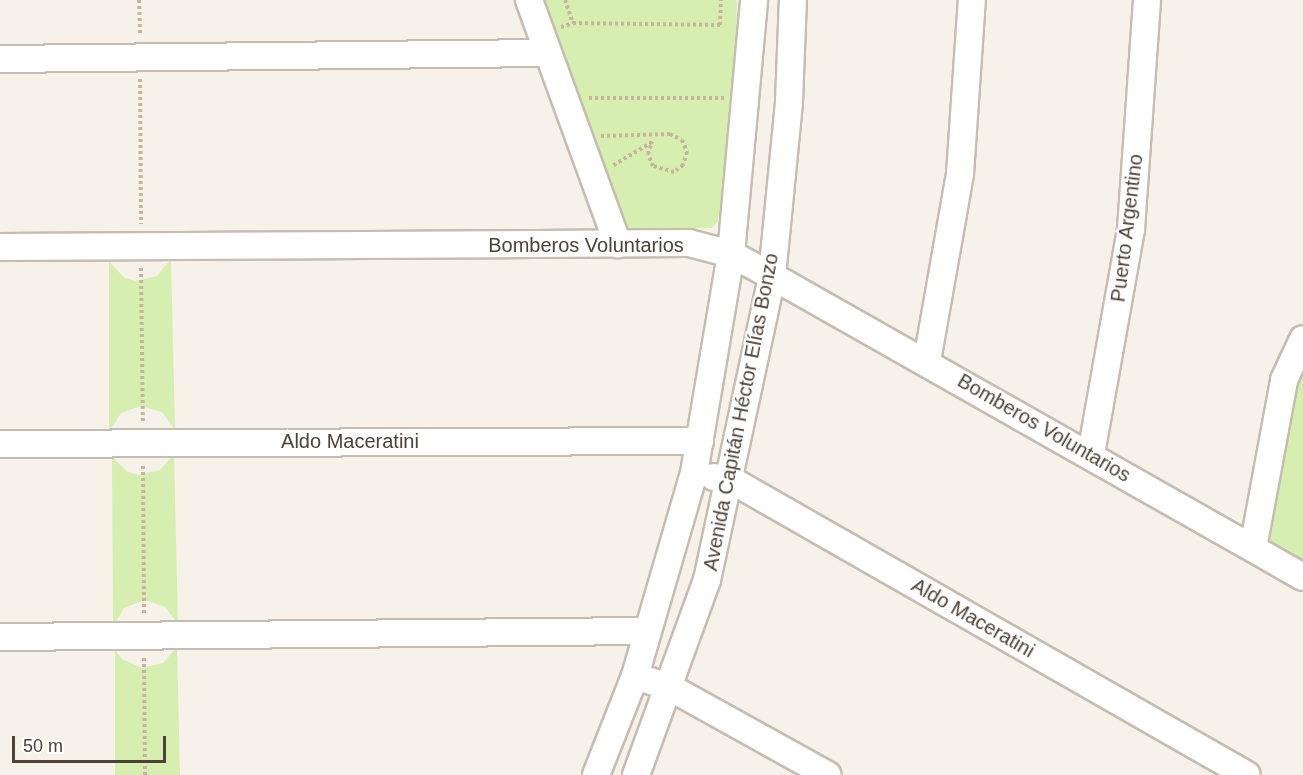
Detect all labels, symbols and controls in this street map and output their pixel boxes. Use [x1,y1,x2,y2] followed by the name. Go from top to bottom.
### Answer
[1106,152,1148,304] street label: Puerto Argentino
[488,233,684,257] street label: Bomberos Voluntarios
[698,251,784,573] street label: Avenida Capitán Héctor Elías Bonzo
[953,369,1135,487] street label: Bomberos Voluntarios
[281,429,419,453] street label: Aldo Maceratini
[907,573,1039,663] street label: Aldo Maceratini
[15,724,170,762] scale bar
[23,736,63,756] text: 50 m

